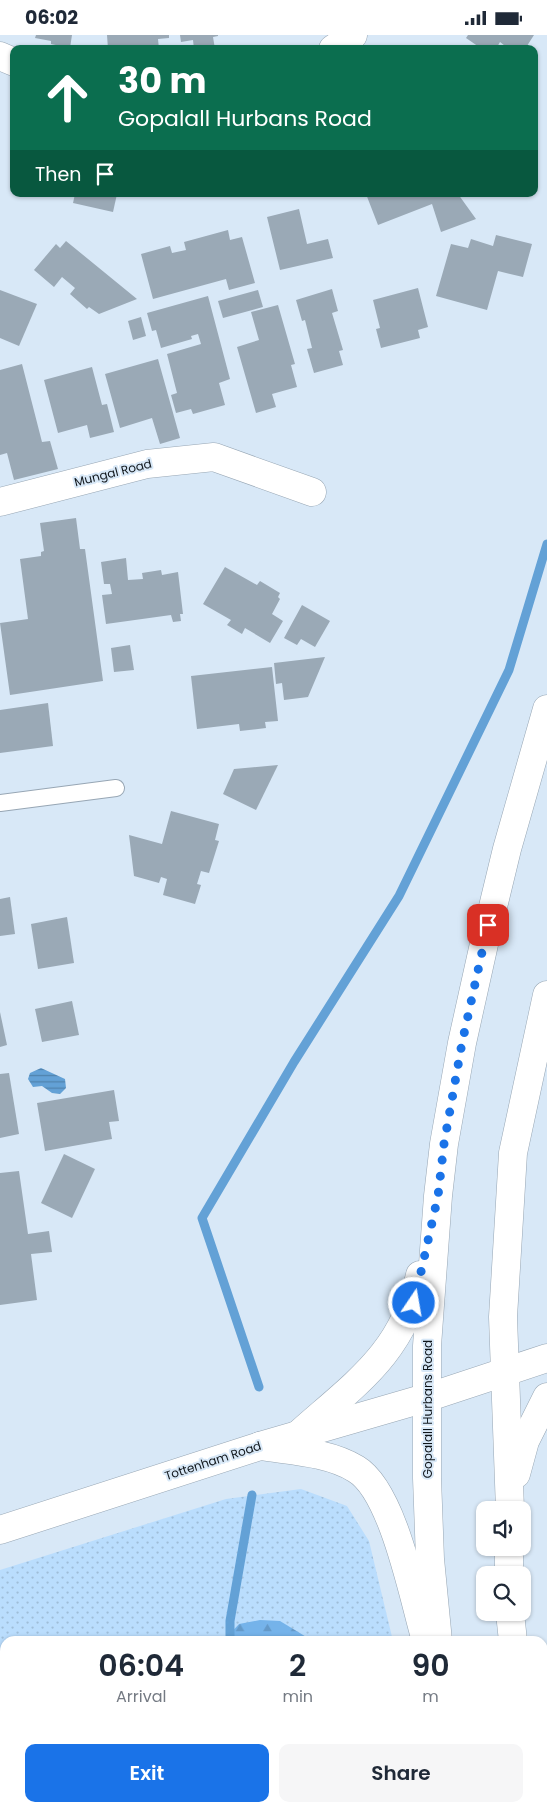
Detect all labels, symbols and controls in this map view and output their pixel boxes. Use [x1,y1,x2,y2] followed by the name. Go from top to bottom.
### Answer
[25,4,78,31] text: 06:02
[118,56,206,105] text: 30 m
[35,65,100,130] icon: ahead
[118,103,372,134] text: Gopalall Hurbans Road
[91,160,119,188] icon: arrive
[35,161,81,188] text: Then
[72,455,153,490] street label: Mungal Road
[467,904,509,946] pin
[474,911,502,939] icon: arrive
[387,1276,439,1328] position arrow
[419,1340,436,1478] street label: Gopalall Hurbans Road
[162,1437,263,1484] street label: Tottenham Road
[476,1501,531,1621] map controls
[476,1501,531,1556] button: sound
[476,1566,531,1621] button: search
[98,1644,184,1687] text: 06:04
[289,1644,306,1687] text: 2
[411,1644,450,1687] text: 90
[116,1685,166,1708] text: Arrival
[282,1685,313,1708] text: min
[422,1685,439,1708] text: m
[25,1744,269,1802] button: Exit
[279,1744,523,1802] button: Share

